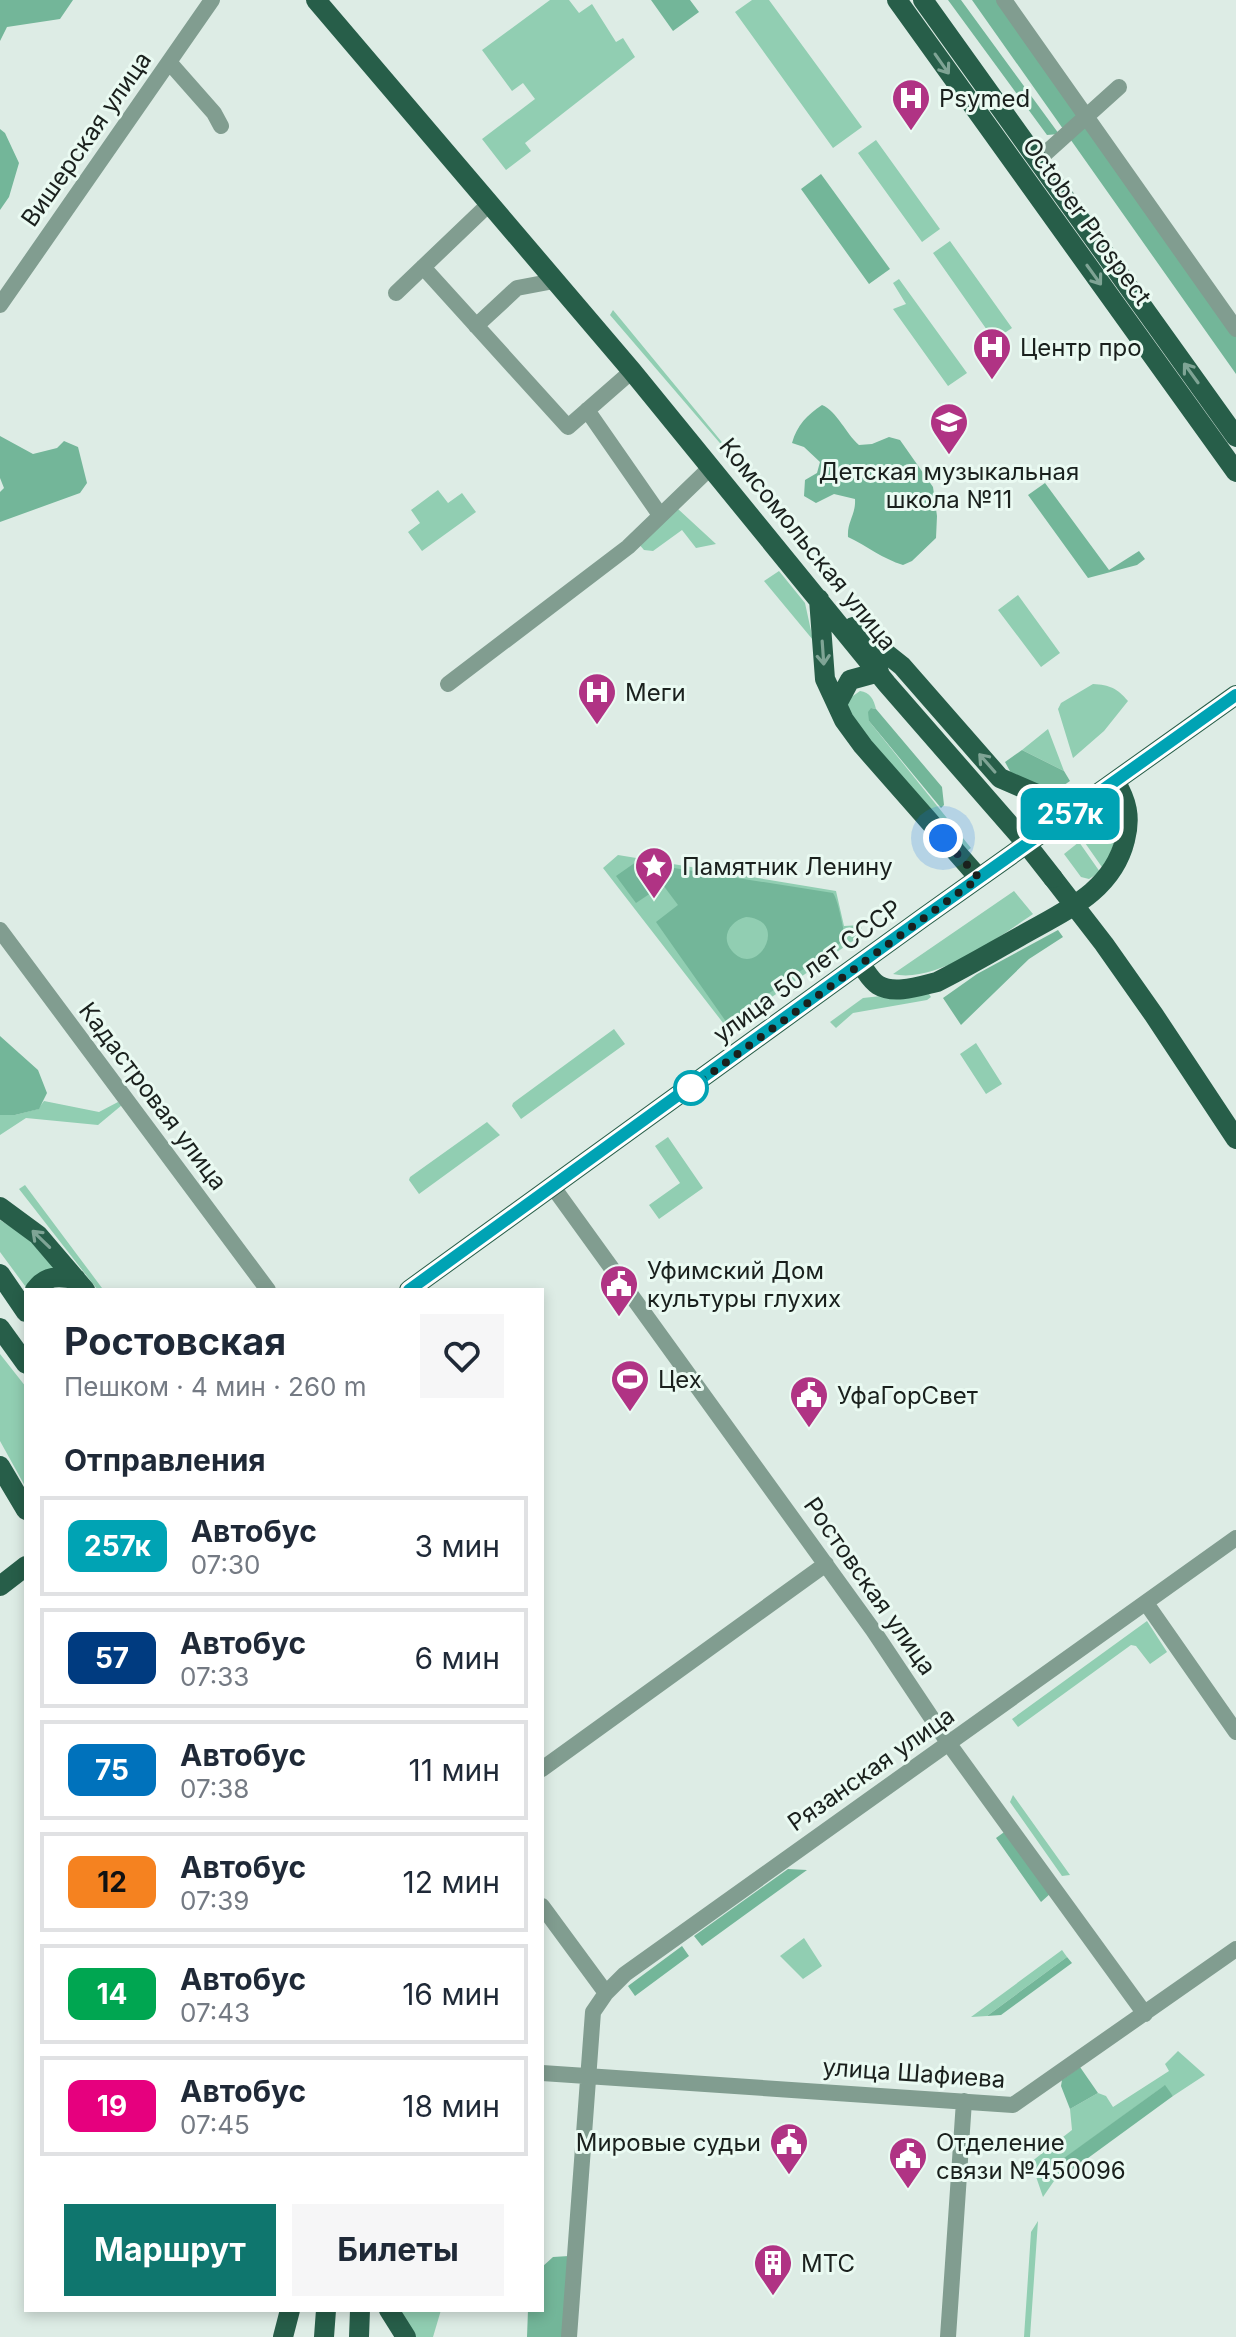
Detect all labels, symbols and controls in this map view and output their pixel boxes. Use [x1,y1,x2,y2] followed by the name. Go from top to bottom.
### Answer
[15,46,157,232] street label: Вишерская улица
[934,52,950,74] one-way arrow
[890,77,932,132] hospital icon: Psymed
[939,84,1030,113] place label: Psymed
[1017,132,1158,310] street label: October Prospect
[1086,263,1102,285] one-way arrow
[971,326,1013,381] hospital icon: Центр про
[1020,333,1142,362] place label: Центр про
[1182,363,1199,385] one-way arrow
[928,401,970,456] school or university icon: Детская музыкальная школа №11
[713,432,903,656] street label: Комсомольская улица
[819,457,1079,514] place label: Детская музыкальная школа №11
[816,639,831,666] one-way arrow
[576,671,618,726] hospital icon: Меги
[625,678,686,707] place label: Меги
[978,753,996,774] one-way arrow
[1014,788,1126,840] line badge: 257к
[1037,797,1103,831] text: 257к
[923,818,963,858] your location
[633,845,675,900] place icon: Памятник Ленину
[682,852,893,881] place label: Памятник Ленину
[707,893,907,1049] street label: улица 50 лет СССР
[73,996,233,1196] street label: Кадастровая улица
[674,1071,708,1105] unlabelled marker
[31,1230,51,1249] one-way arrow
[647,1256,841,1313] place label: Уфимский Дом культуры глухих
[598,1263,640,1318] public building icon: Уфимский Дом культуры глухих
[420,1314,504,1398] button: heart
[64,1318,286,1364] text: Ростовская
[609,1358,651,1413] sports icon: Цех
[658,1365,702,1394] place label: Цех
[64,1371,367,1402] text: Пешком · 4 мин · 260 m
[788,1374,830,1429] public building icon: УфаГорСвет
[837,1381,978,1410] place label: УфаГорСвет
[64,1442,266,1478] text: Отправления
[798,1491,942,1681] street label: Ростовская улица
[191,1513,317,1549] text: Автобус
[414,1528,500,1564] text: 3 мин
[84,1529,151,1563] text: 257к
[191,1549,260,1580] text: 07:30
[180,1625,306,1661] text: Автобус
[414,1640,500,1676] text: 6 мин
[95,1641,129,1675] text: 57
[180,1661,249,1692] text: 07:33
[782,1701,960,1837] street label: Рязанская улица
[180,1737,306,1773] text: Автобус
[409,1752,500,1788] text: 11 мин
[95,1753,129,1787] text: 75
[180,1773,249,1804] text: 07:38
[180,1849,306,1885] text: Автобус
[402,1864,500,1900] text: 12 мин
[97,1865,127,1899] text: 12
[180,1885,249,1916] text: 07:39
[180,1961,306,1997] text: Автобус
[402,1976,500,2012] text: 16 мин
[96,1977,128,2011] text: 14
[180,1997,250,2028] text: 07:43
[822,2052,1006,2094] street label: улица Шафиева
[180,2073,306,2109] text: Автобус
[402,2088,500,2124] text: 18 мин
[97,2089,127,2123] text: 19
[180,2109,250,2140] text: 07:45
[768,2121,810,2176] public building icon: Мировые судьи
[576,2128,761,2157] place label: Мировые судьи
[936,2128,1126,2185] place label: Отделение связи №450096
[887,2135,929,2190] public building icon: Отделение связи №450096
[64,2204,276,2296] button: Маршрут
[292,2204,504,2296] button: Билеты
[752,2242,794,2297] building icon: МТС
[801,2249,855,2278] place label: МТС

